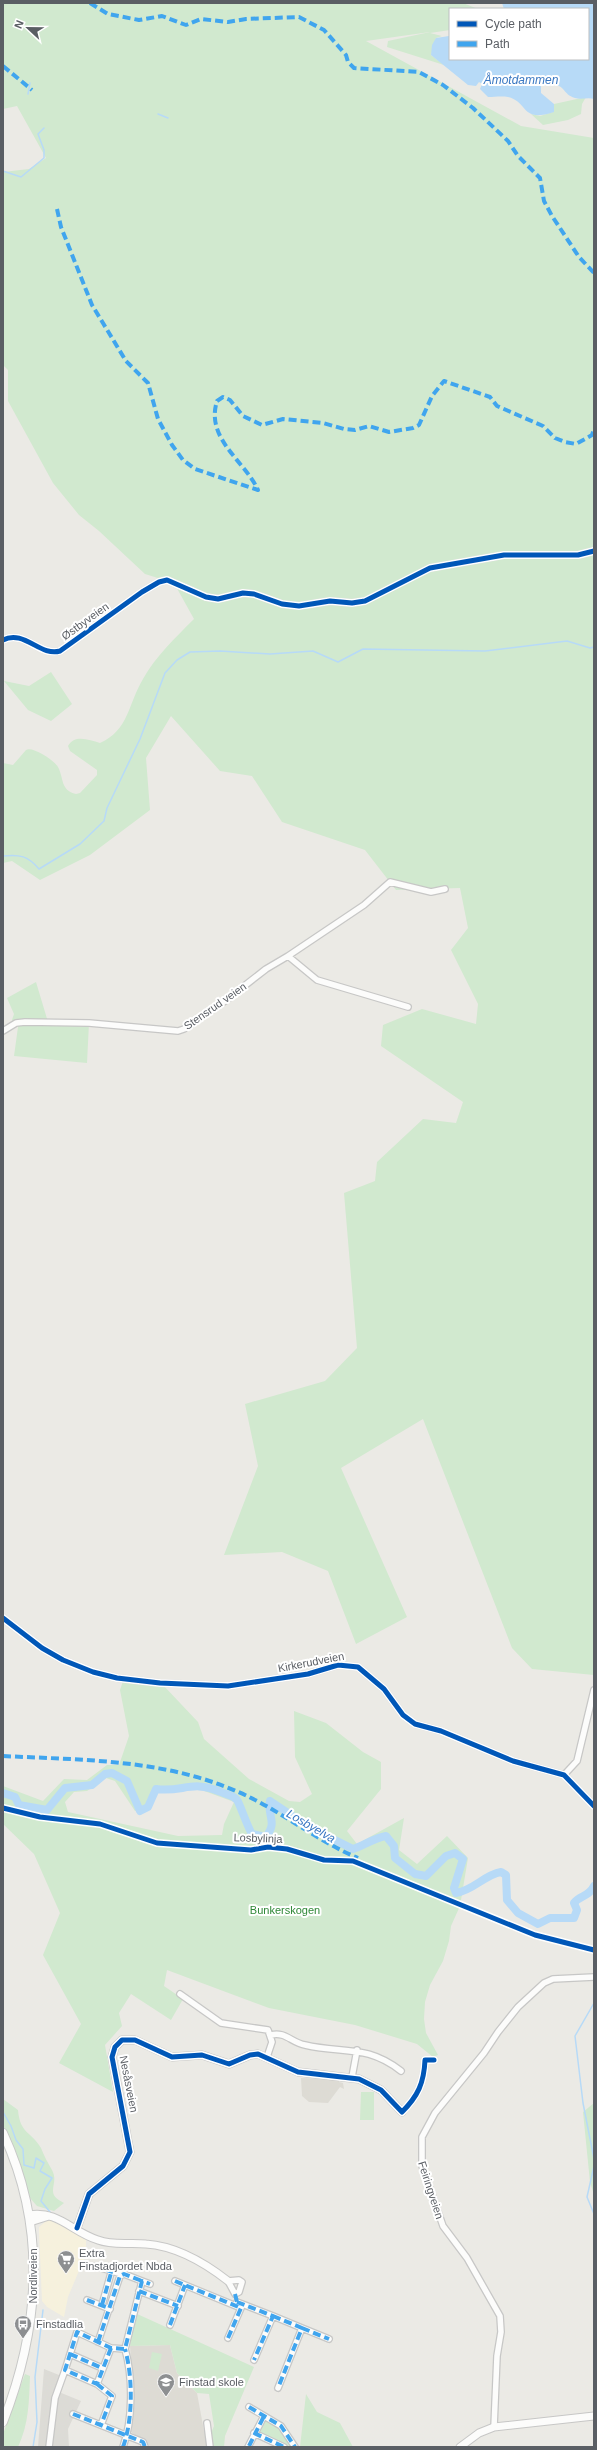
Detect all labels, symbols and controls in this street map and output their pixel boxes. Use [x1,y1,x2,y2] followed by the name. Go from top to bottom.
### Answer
[8,8,48,48] north arrow
[449,8,589,60] legend
[485,17,542,31] text: Cycle path
[12,18,26,30] text: N
[485,37,510,51] text: Path
[483,72,559,87] water label: Åmotdammen
[59,600,111,642] street label: Østbyveien
[181,980,249,1032] street label: Stensrud veien
[277,1650,345,1674] street label: Kirkerudveien
[284,1806,338,1846] water label: Losbyelva
[233,1831,284,1845] street label: Losbylinja
[250,1904,320,1916] park label: Bunkerskogen
[118,2055,140,2113] street label: Nesåsveien
[416,2160,446,2220] street label: Feiringveien
[79,2247,173,2272] place label: Extra Finstadjordet Nbda
[27,2248,39,2304] street label: Nordliveien
[56,2249,76,2274] supermarket icon: Extra Finstadjordet Nbda
[13,2314,33,2339] bus stop icon: Finstadlia
[36,2318,84,2330] place label: Finstadlia
[156,2372,176,2397] school or university icon: Finstad skole
[179,2376,244,2388] place label: Finstad skole

